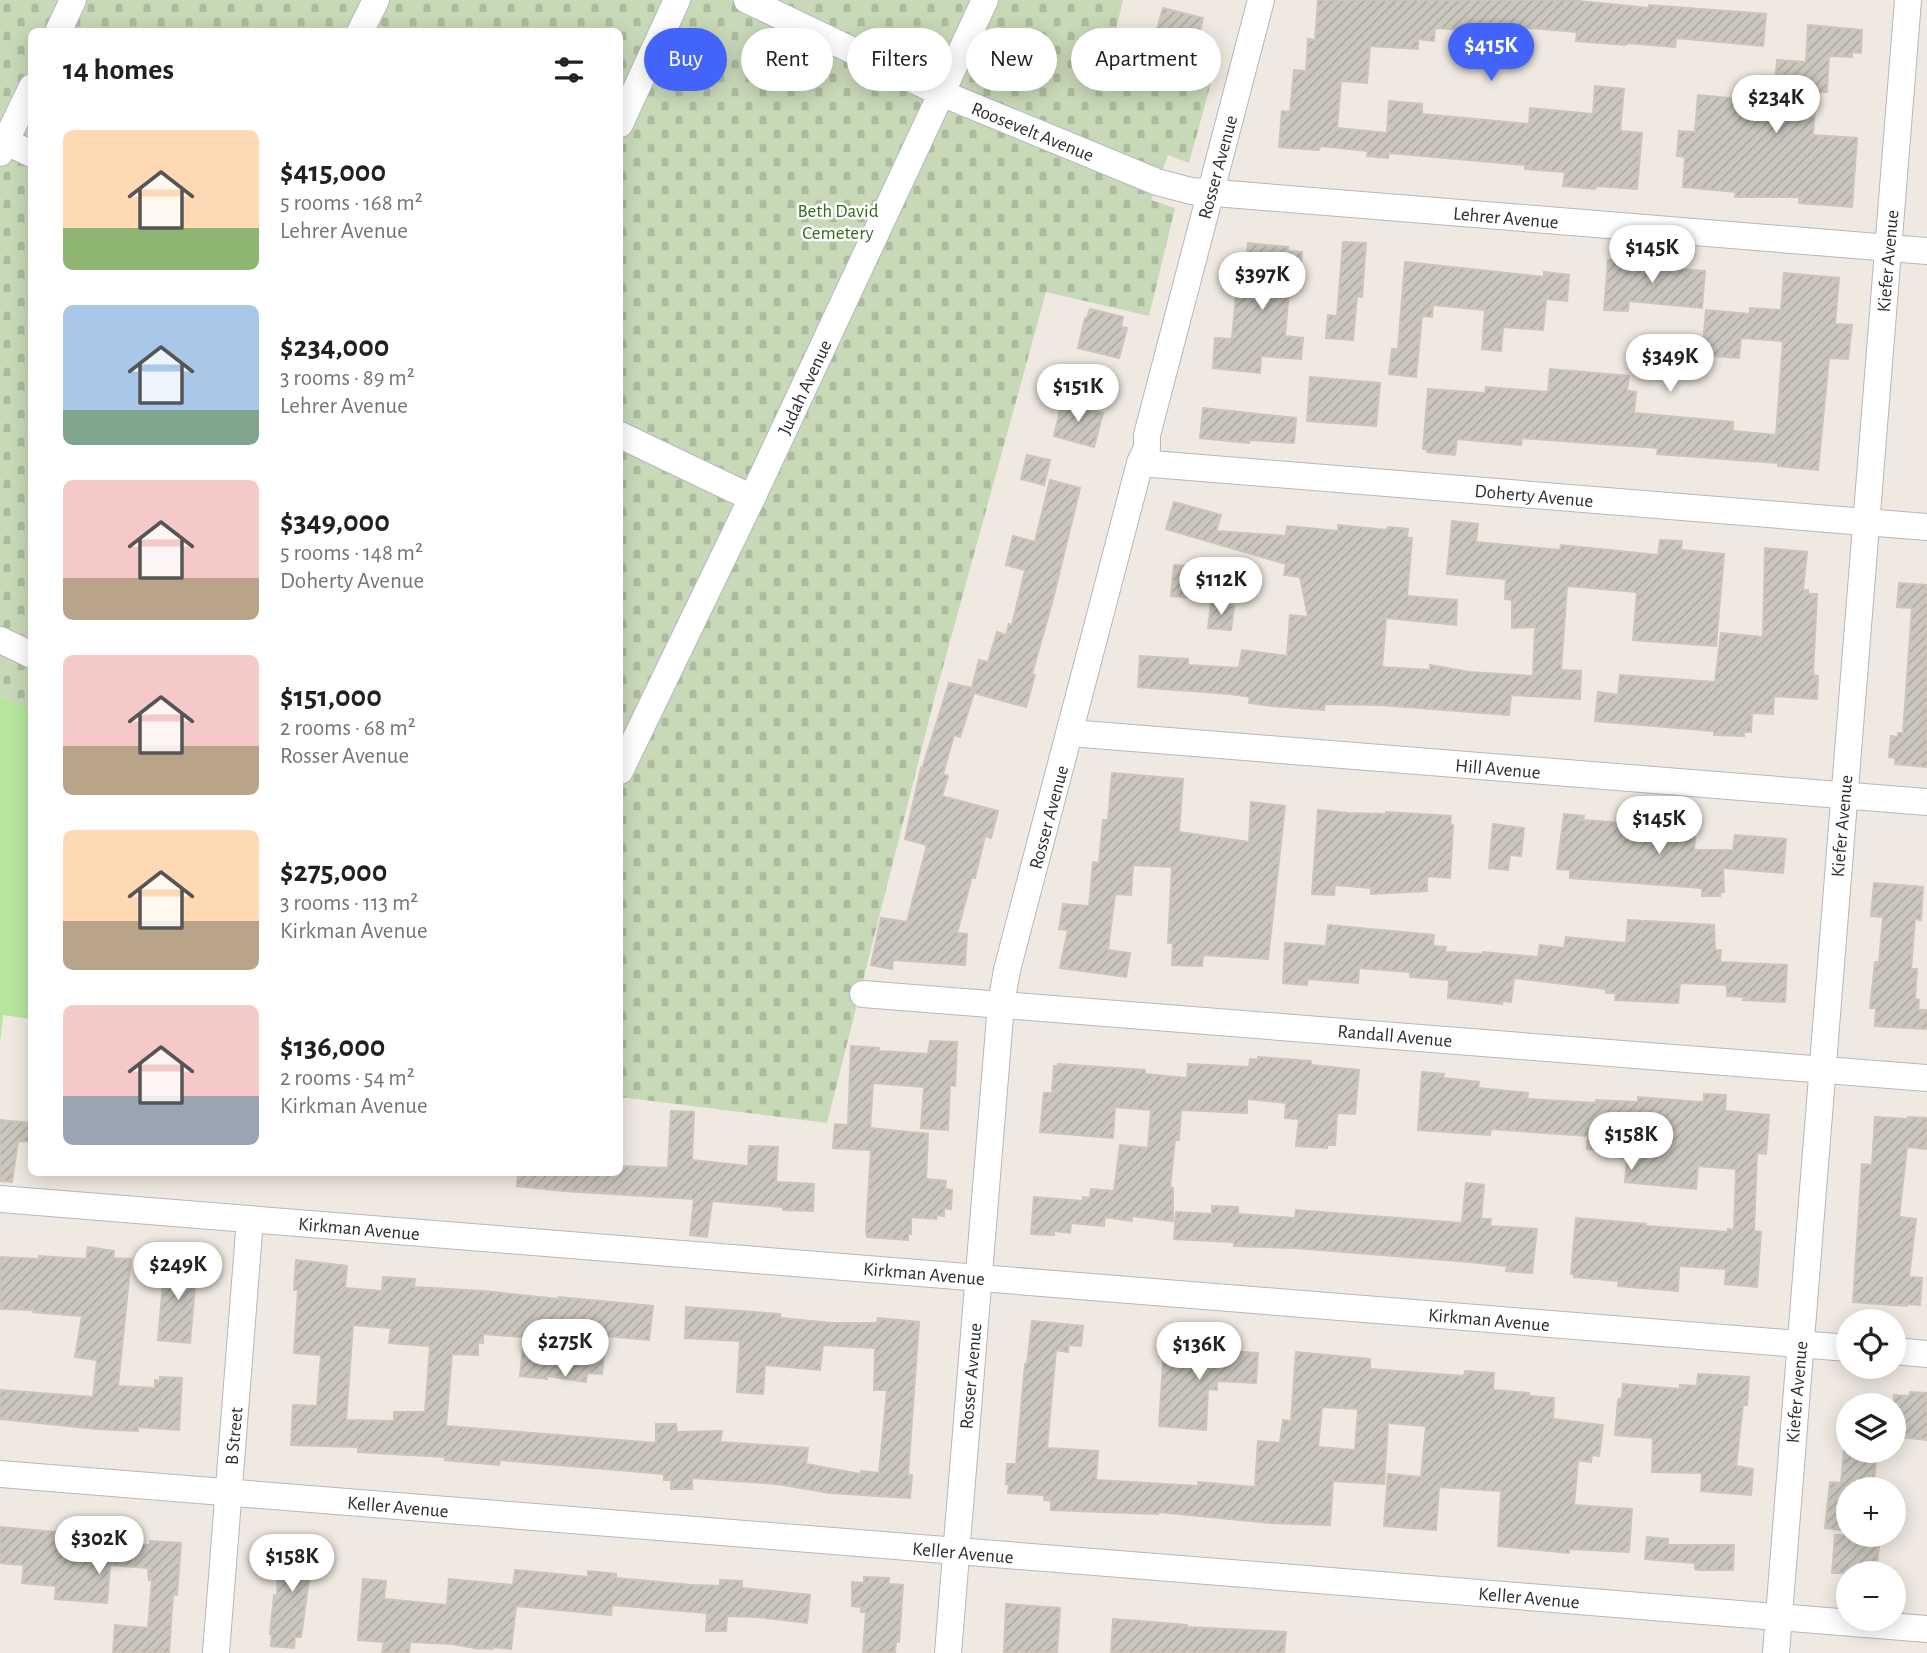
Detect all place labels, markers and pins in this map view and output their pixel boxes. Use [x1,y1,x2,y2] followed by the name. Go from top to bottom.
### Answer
[1442,24,1540,83] pin: $415K
[1727,76,1825,135] pin: $234K
[1603,226,1701,285] pin: $145K
[1213,252,1311,312] pin: $397K
[1621,334,1719,394] pin: $349K
[1029,364,1127,424] pin: $151K
[1172,558,1270,617] pin: $112K
[1610,796,1708,856] pin: $145K
[1582,1112,1680,1172] pin: $158K
[129,1242,227,1302] pin: $249K
[516,1320,614,1379] pin: $275K
[1150,1322,1248,1382] pin: $136K
[50,1516,148,1576] pin: $302K
[243,1534,341,1594] pin: $158K

